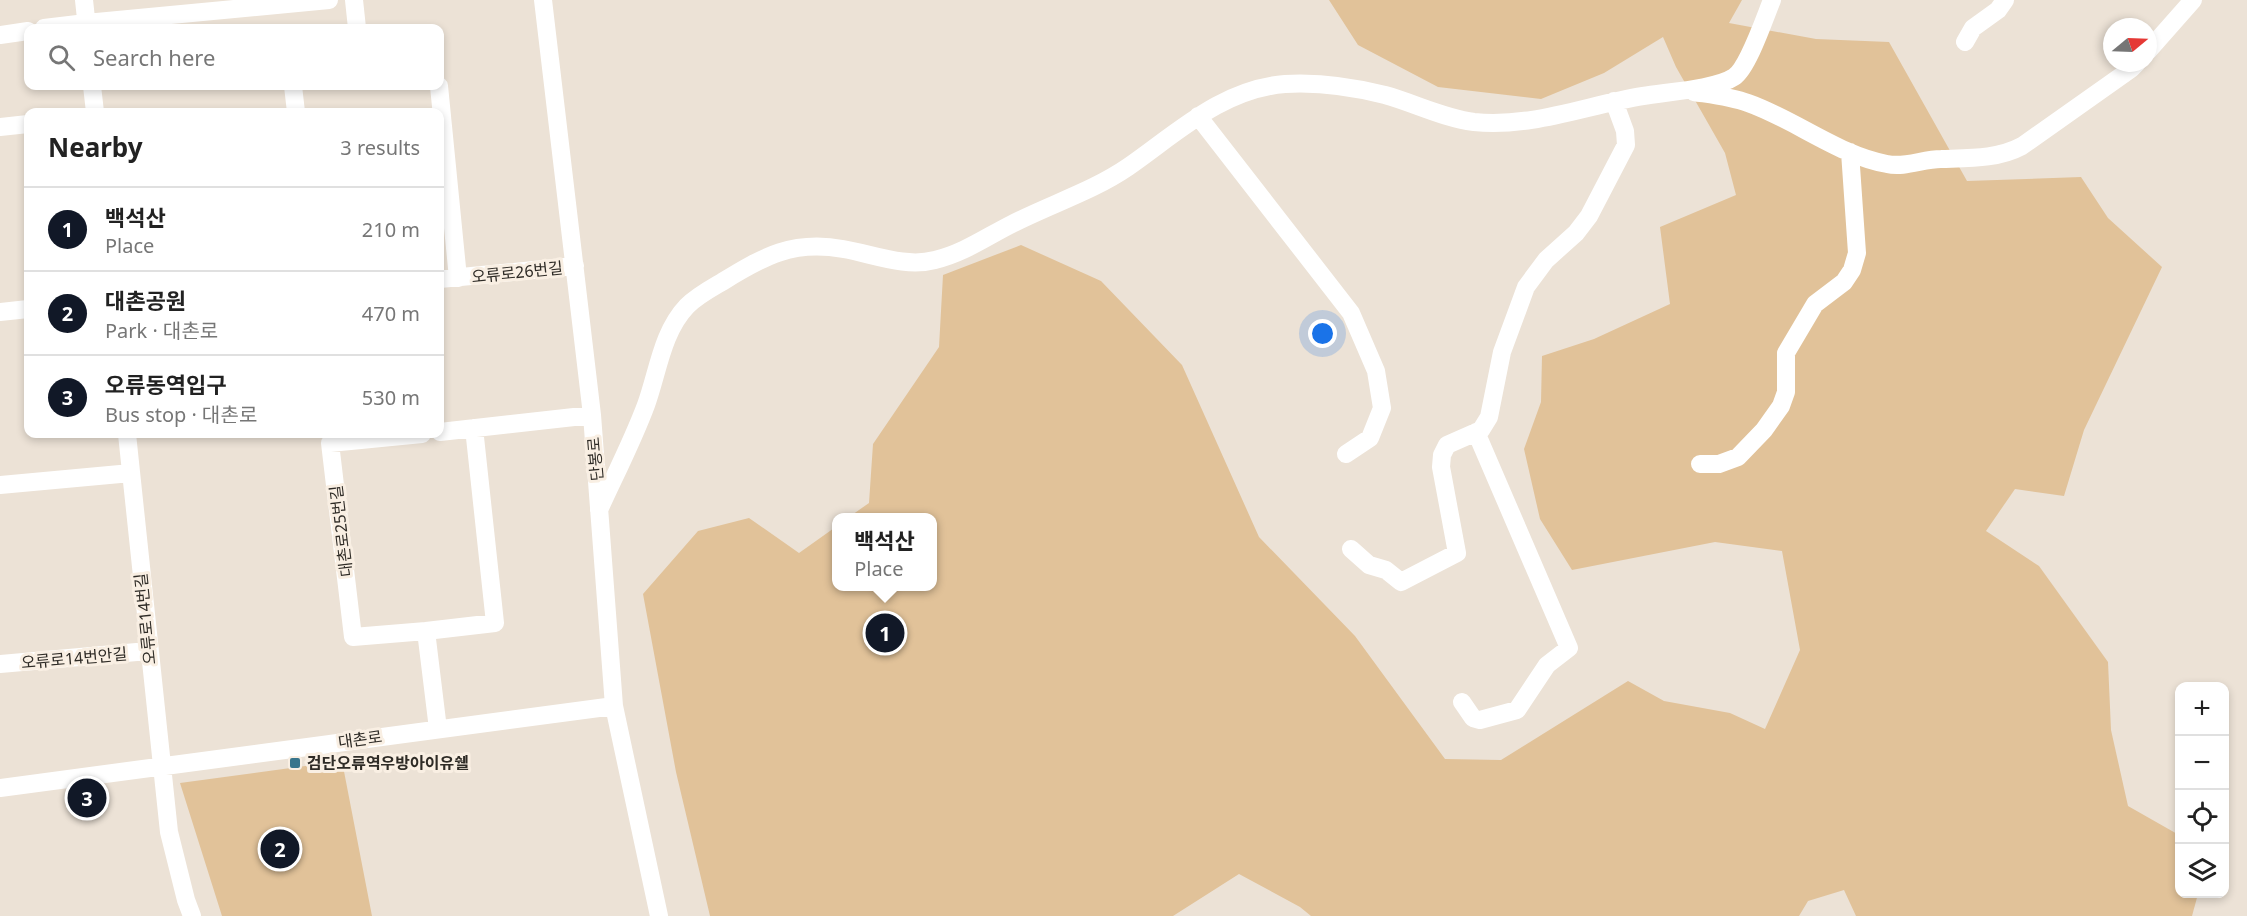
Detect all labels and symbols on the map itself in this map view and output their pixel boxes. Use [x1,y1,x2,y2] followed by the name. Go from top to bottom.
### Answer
[2103,18,2157,72] north arrow
[470,256,564,288] street label: 오류로26번길
[1308,319,1337,348] your location
[582,436,608,482] street label: 단봉로
[324,484,358,578] street label: 대촌로25번길
[129,572,161,666] street label: 오류로14번길
[866,610,904,656] pin: 1
[20,642,128,674] street label: 오류로14번안길
[337,725,384,753] street label: 대촌로
[307,752,469,774] place label: 검단오류역우방아이유쉘
[288,756,302,770] marker: 검단오류역우방아이유쉘
[68,776,106,820] pin: 3
[260,826,300,872] pin: 2

